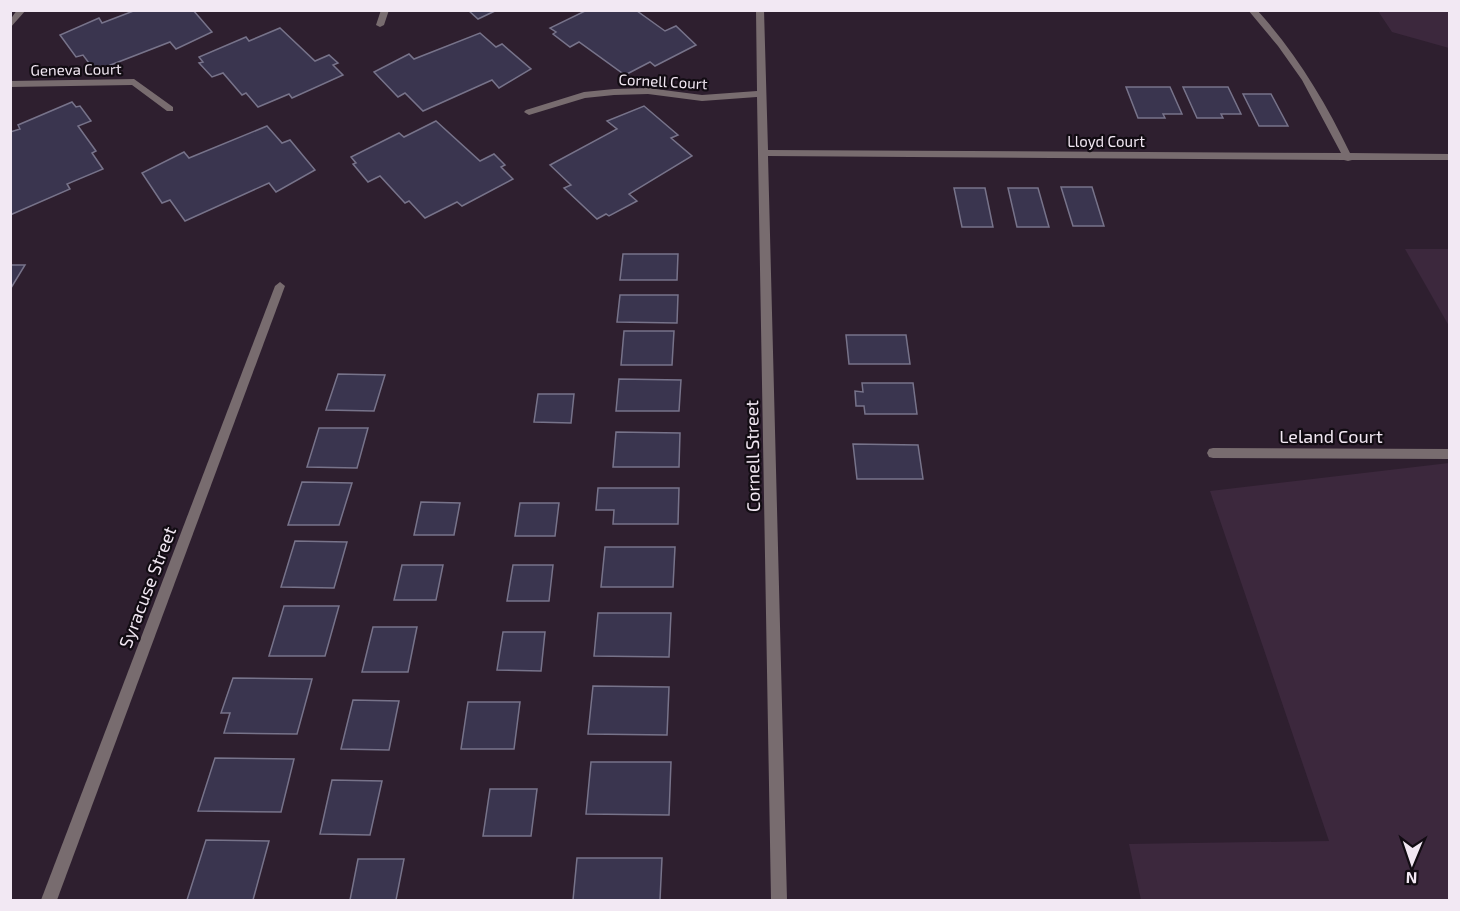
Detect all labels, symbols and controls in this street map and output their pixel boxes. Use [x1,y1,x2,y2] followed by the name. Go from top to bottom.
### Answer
[30,59,122,79] street label: Geneva Court
[618,70,708,92] street label: Cornell Court
[1067,132,1145,150] street label: Lloyd Court
[740,400,764,512] street label: Cornell Street
[1279,425,1383,447] street label: Leland Court
[114,523,180,651] street label: Syracuse Street
[1382,833,1442,893] north arrow
[1405,869,1418,888] text: N

